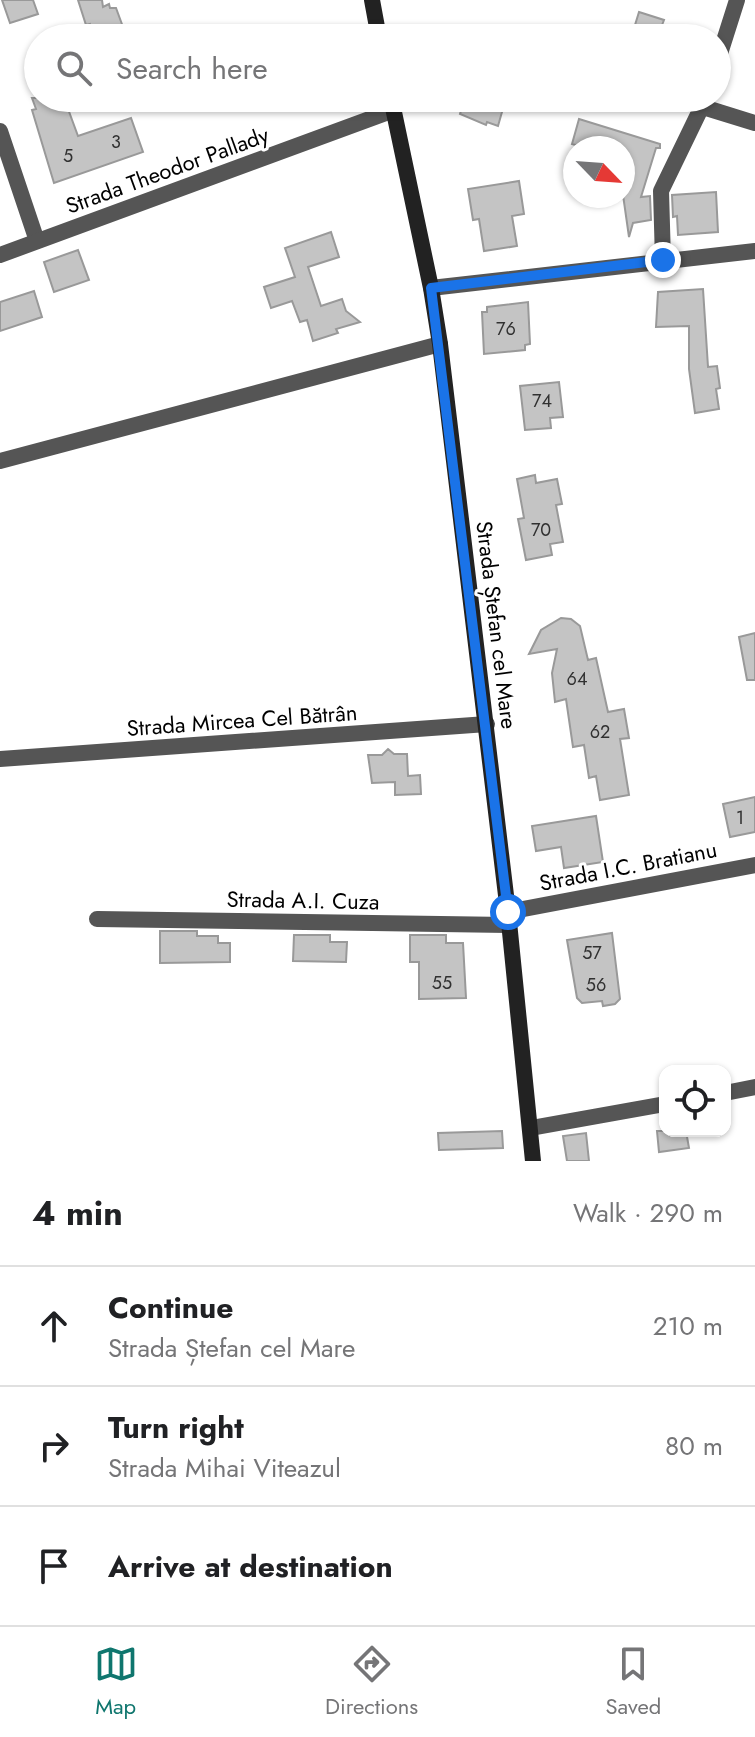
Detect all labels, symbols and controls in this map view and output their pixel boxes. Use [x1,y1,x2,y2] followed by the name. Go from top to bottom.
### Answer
[24,24,731,112] search box
[52,46,96,90] icon: search
[116,47,268,90] text: Search here
[61,118,273,222] street label: Strada Theodor Pallady
[111,129,121,155] house number: 3
[563,136,635,208] north arrow
[63,143,73,169] house number: 5
[645,242,681,278] route end
[496,316,516,342] house number: 76
[532,388,552,414] house number: 74
[531,517,551,543] house number: 70
[468,519,526,731] street label: Strada Ștefan cel Mare
[567,666,587,692] house number: 64
[126,696,358,744] street label: Strada Mircea Cel Bătrân
[590,719,610,745] house number: 62
[736,805,744,831] house number: 1
[537,833,719,899] street label: Strada I.C. Bratianu
[226,883,380,917] street label: Strada A.I. Cuza
[490,894,526,930] route start
[582,940,602,966] house number: 57
[432,970,452,996] house number: 55
[586,972,606,998] house number: 56
[659,1065,731,1137] map controls
[659,1065,731,1137] button: locate
[32,1189,123,1238] text: 4 min
[573,1194,723,1232] text: Walk · 290 m
[108,1286,234,1329] text: Continue
[32,1304,76,1348] icon: ahead
[653,1307,723,1345] text: 210 m
[108,1329,355,1367] text: Strada Ștefan cel Mare
[108,1406,244,1449] text: Turn right
[32,1424,76,1468] icon: right
[665,1427,723,1465] text: 80 m
[108,1449,341,1487] text: Strada Mihai Viteazul
[32,1544,76,1588] icon: arrive
[108,1545,393,1588] text: Arrive at destination
[94,1642,138,1722] tab: Map
[325,1642,418,1722] tab: Directions
[606,1642,661,1722] tab: Saved

